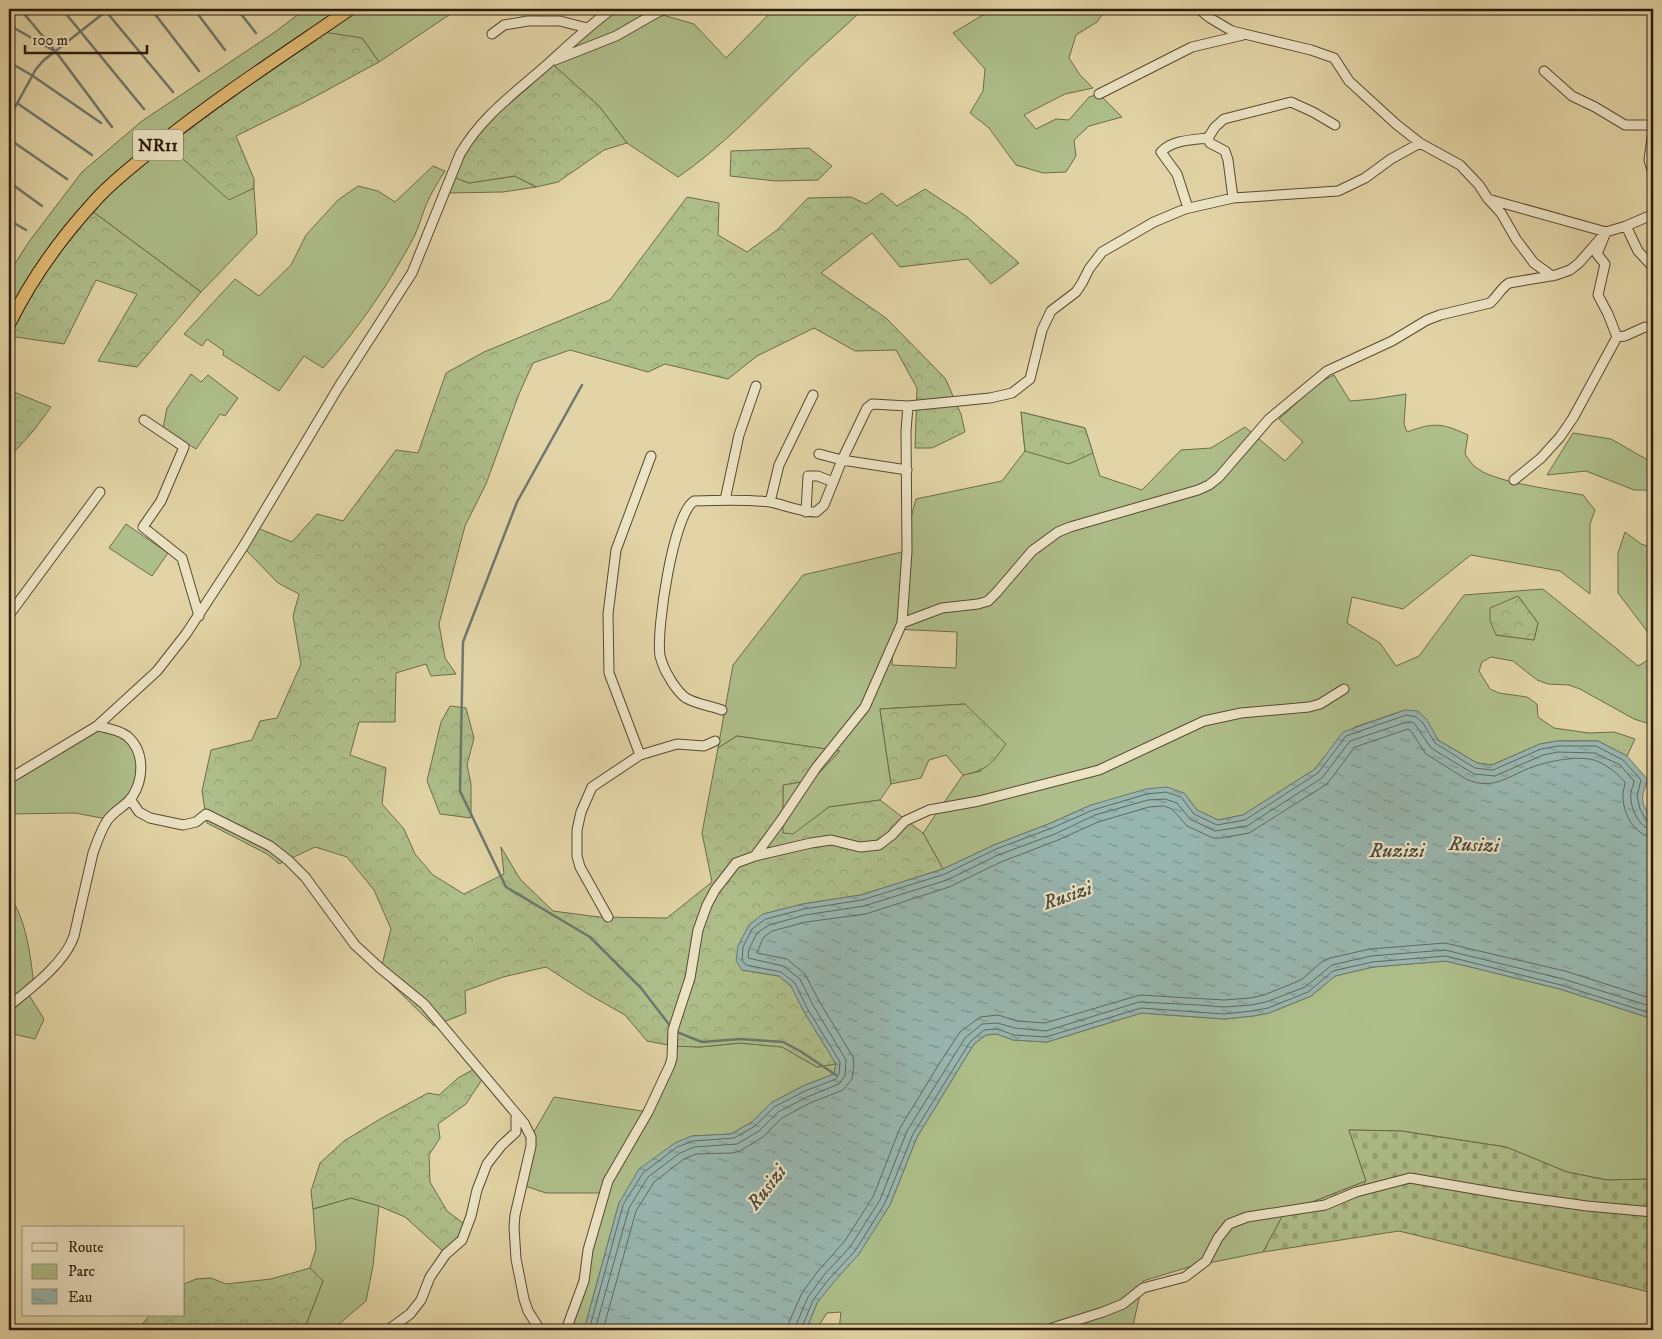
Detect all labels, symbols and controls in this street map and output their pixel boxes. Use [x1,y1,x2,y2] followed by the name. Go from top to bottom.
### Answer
[25,22,148,54] scale bar
[32,31,68,50] text: 100 m
[133,130,183,160] road number: NR11
[1447,832,1501,859] water label: Rusizi
[1368,839,1426,864] water label: Ruzizi
[1039,876,1097,917] water label: Rusizi
[741,1159,794,1216] water label: Rusizi
[22,1226,185,1316] legend
[68,1238,103,1257] text: Route
[68,1262,96,1281] text: Parc
[68,1288,92,1307] text: Eau

